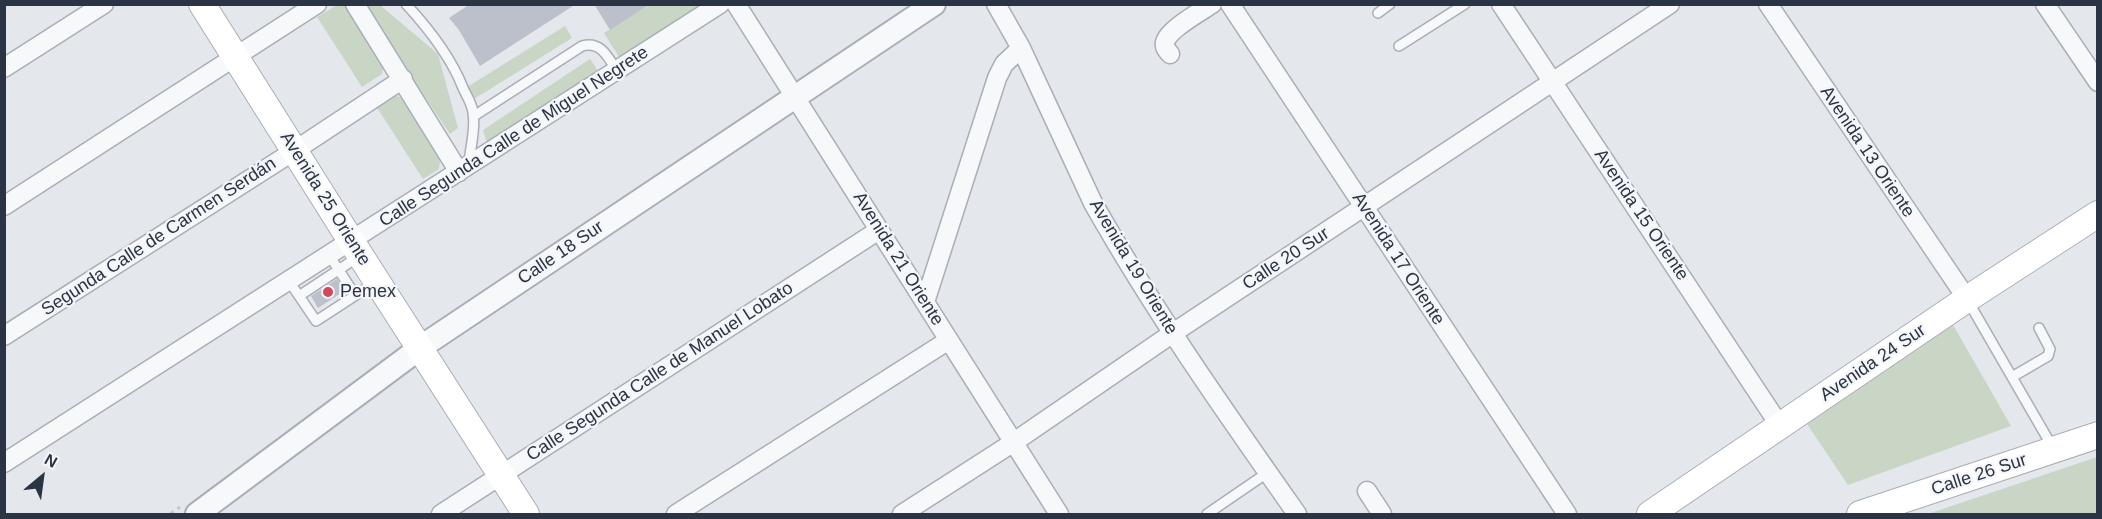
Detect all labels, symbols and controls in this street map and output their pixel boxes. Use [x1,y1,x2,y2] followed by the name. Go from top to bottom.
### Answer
[376,42,652,232] street label: Calle Segunda Calle de Miguel Negrete
[1815,82,1919,222] street label: Avenida 13 Oriente
[275,128,375,270] street label: Avenida 25 Oriente
[1589,145,1693,285] street label: Avenida 15 Oriente
[38,153,280,321] street label: Segunda Calle de Carmen Serdán
[848,188,948,330] street label: Avenida 21 Oriente
[1347,189,1449,329] street label: Avenida 17 Oriente
[1084,196,1182,338] street label: Avenida 19 Oriente
[514,216,608,290] street label: Calle 18 Sur
[1239,223,1333,295] street label: Calle 20 Sur
[523,278,797,466] street label: Calle Segunda Calle de Manuel Lobato
[340,281,396,303] place label: Pemex
[321,285,335,299] marker: Pemex
[1816,320,1930,406] street label: Avenida 24 Sur
[12,447,72,507] north arrow
[1929,449,2029,501] street label: Calle 26 Sur
[42,451,60,471] text: N

